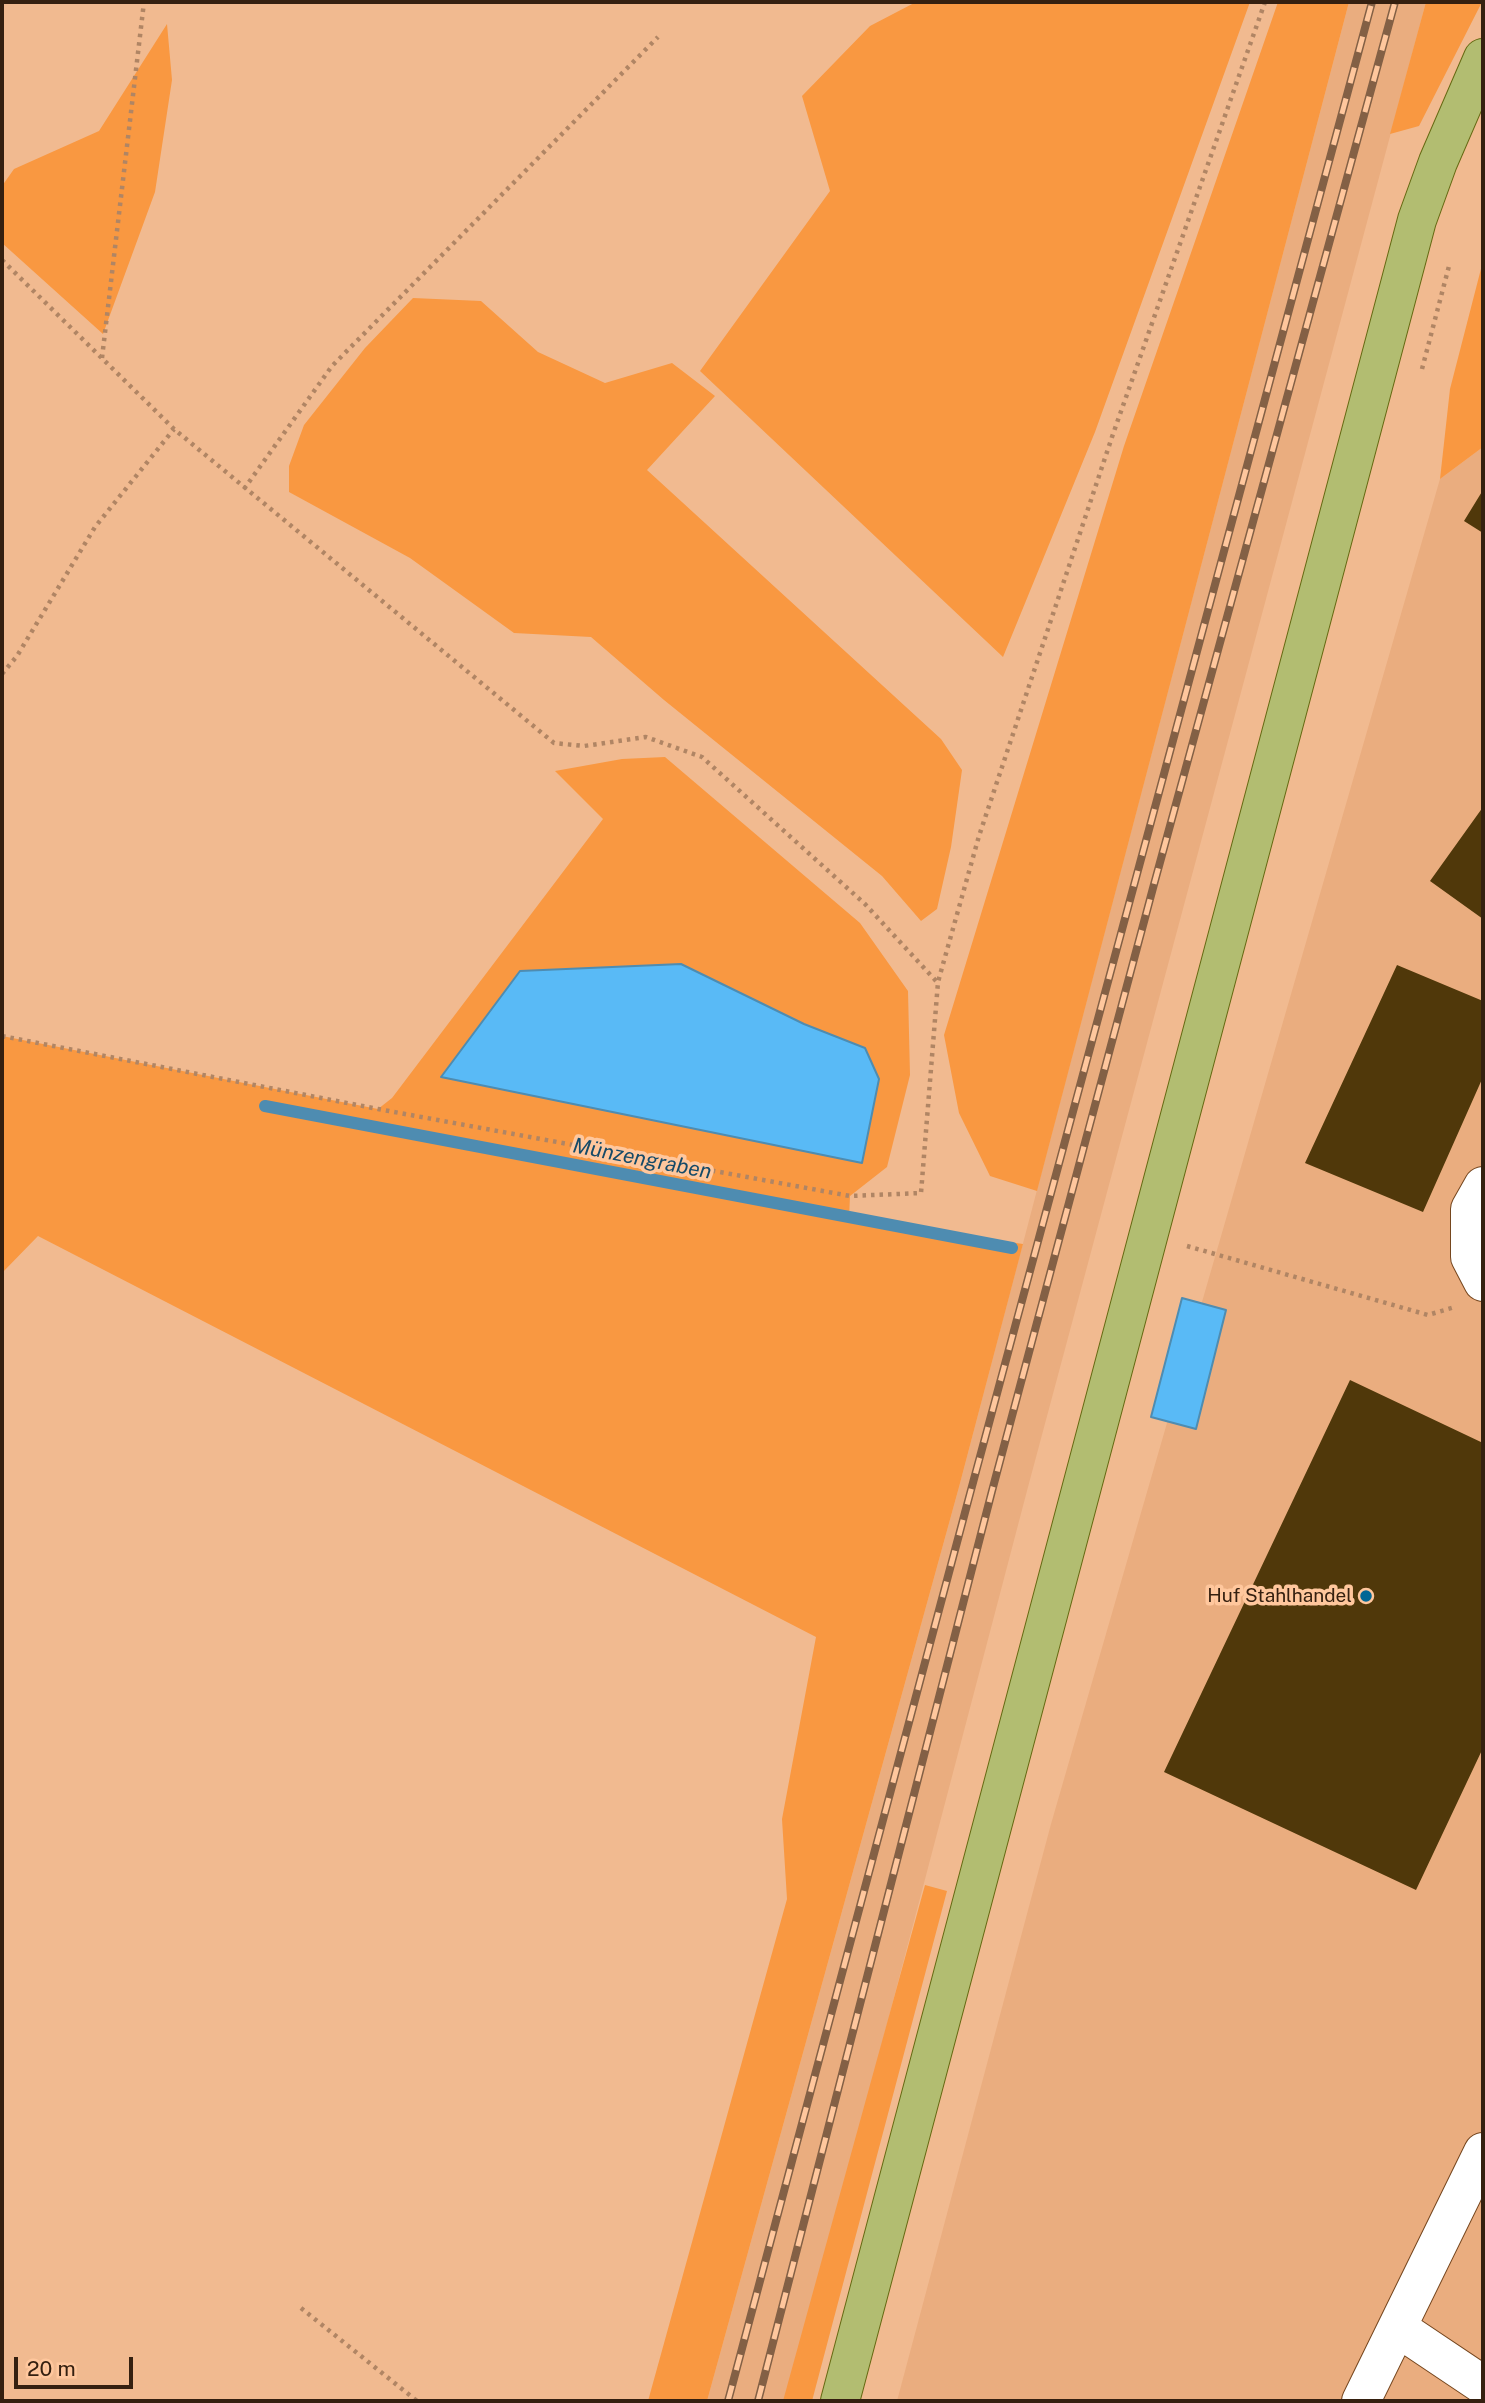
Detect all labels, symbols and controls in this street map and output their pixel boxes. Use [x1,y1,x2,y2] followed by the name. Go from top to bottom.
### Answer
[570,1133,714,1185] water label: Münzengraben
[1207,1585,1352,1607] place label: Huf Stahlhandel
[1358,1588,1374,1604] marker: Huf Stahlhandel
[18,2344,136,2388] scale bar
[27,2356,76,2381] text: 20 m

